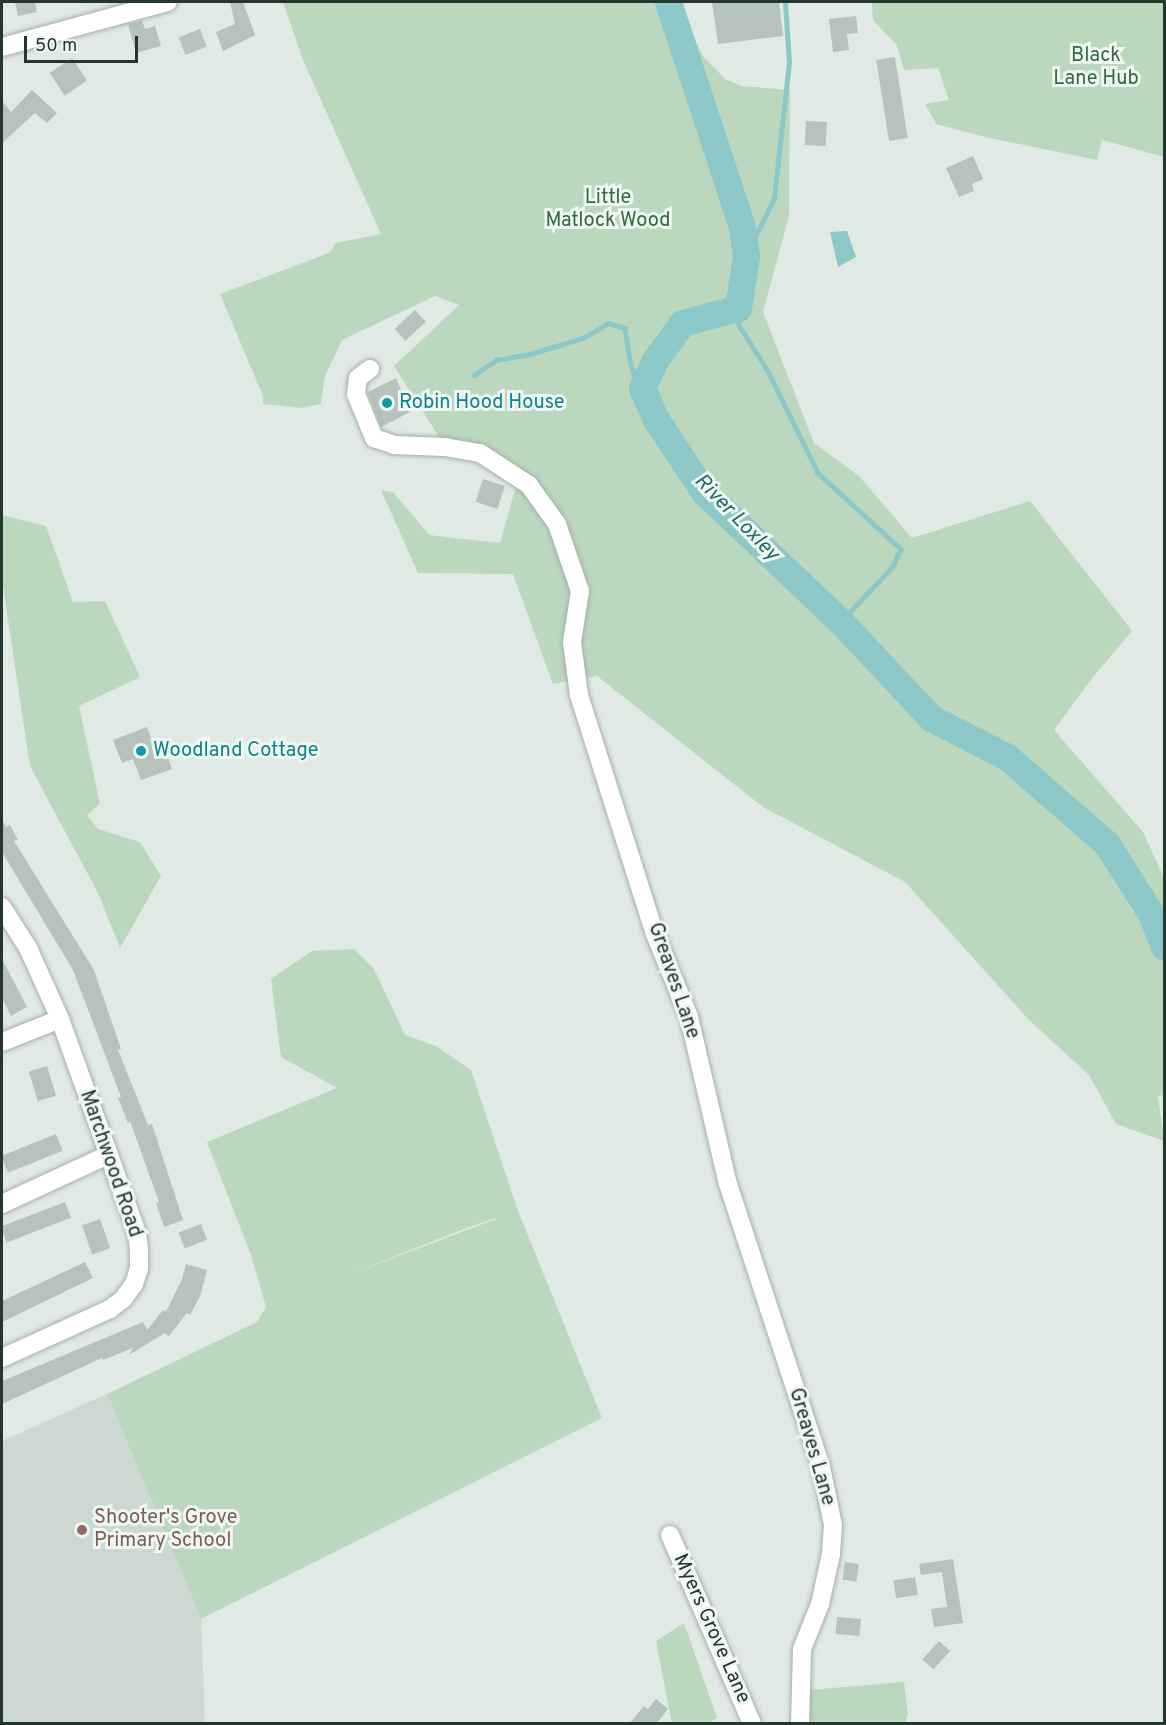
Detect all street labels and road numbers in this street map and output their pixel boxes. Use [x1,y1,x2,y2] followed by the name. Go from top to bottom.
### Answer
[642,920,704,1042] street label: Greaves Lane
[74,1087,146,1241] street label: Marchwood Road
[783,1385,839,1509] street label: Greaves Lane
[667,1551,755,1707] street label: Myers Grove Lane

